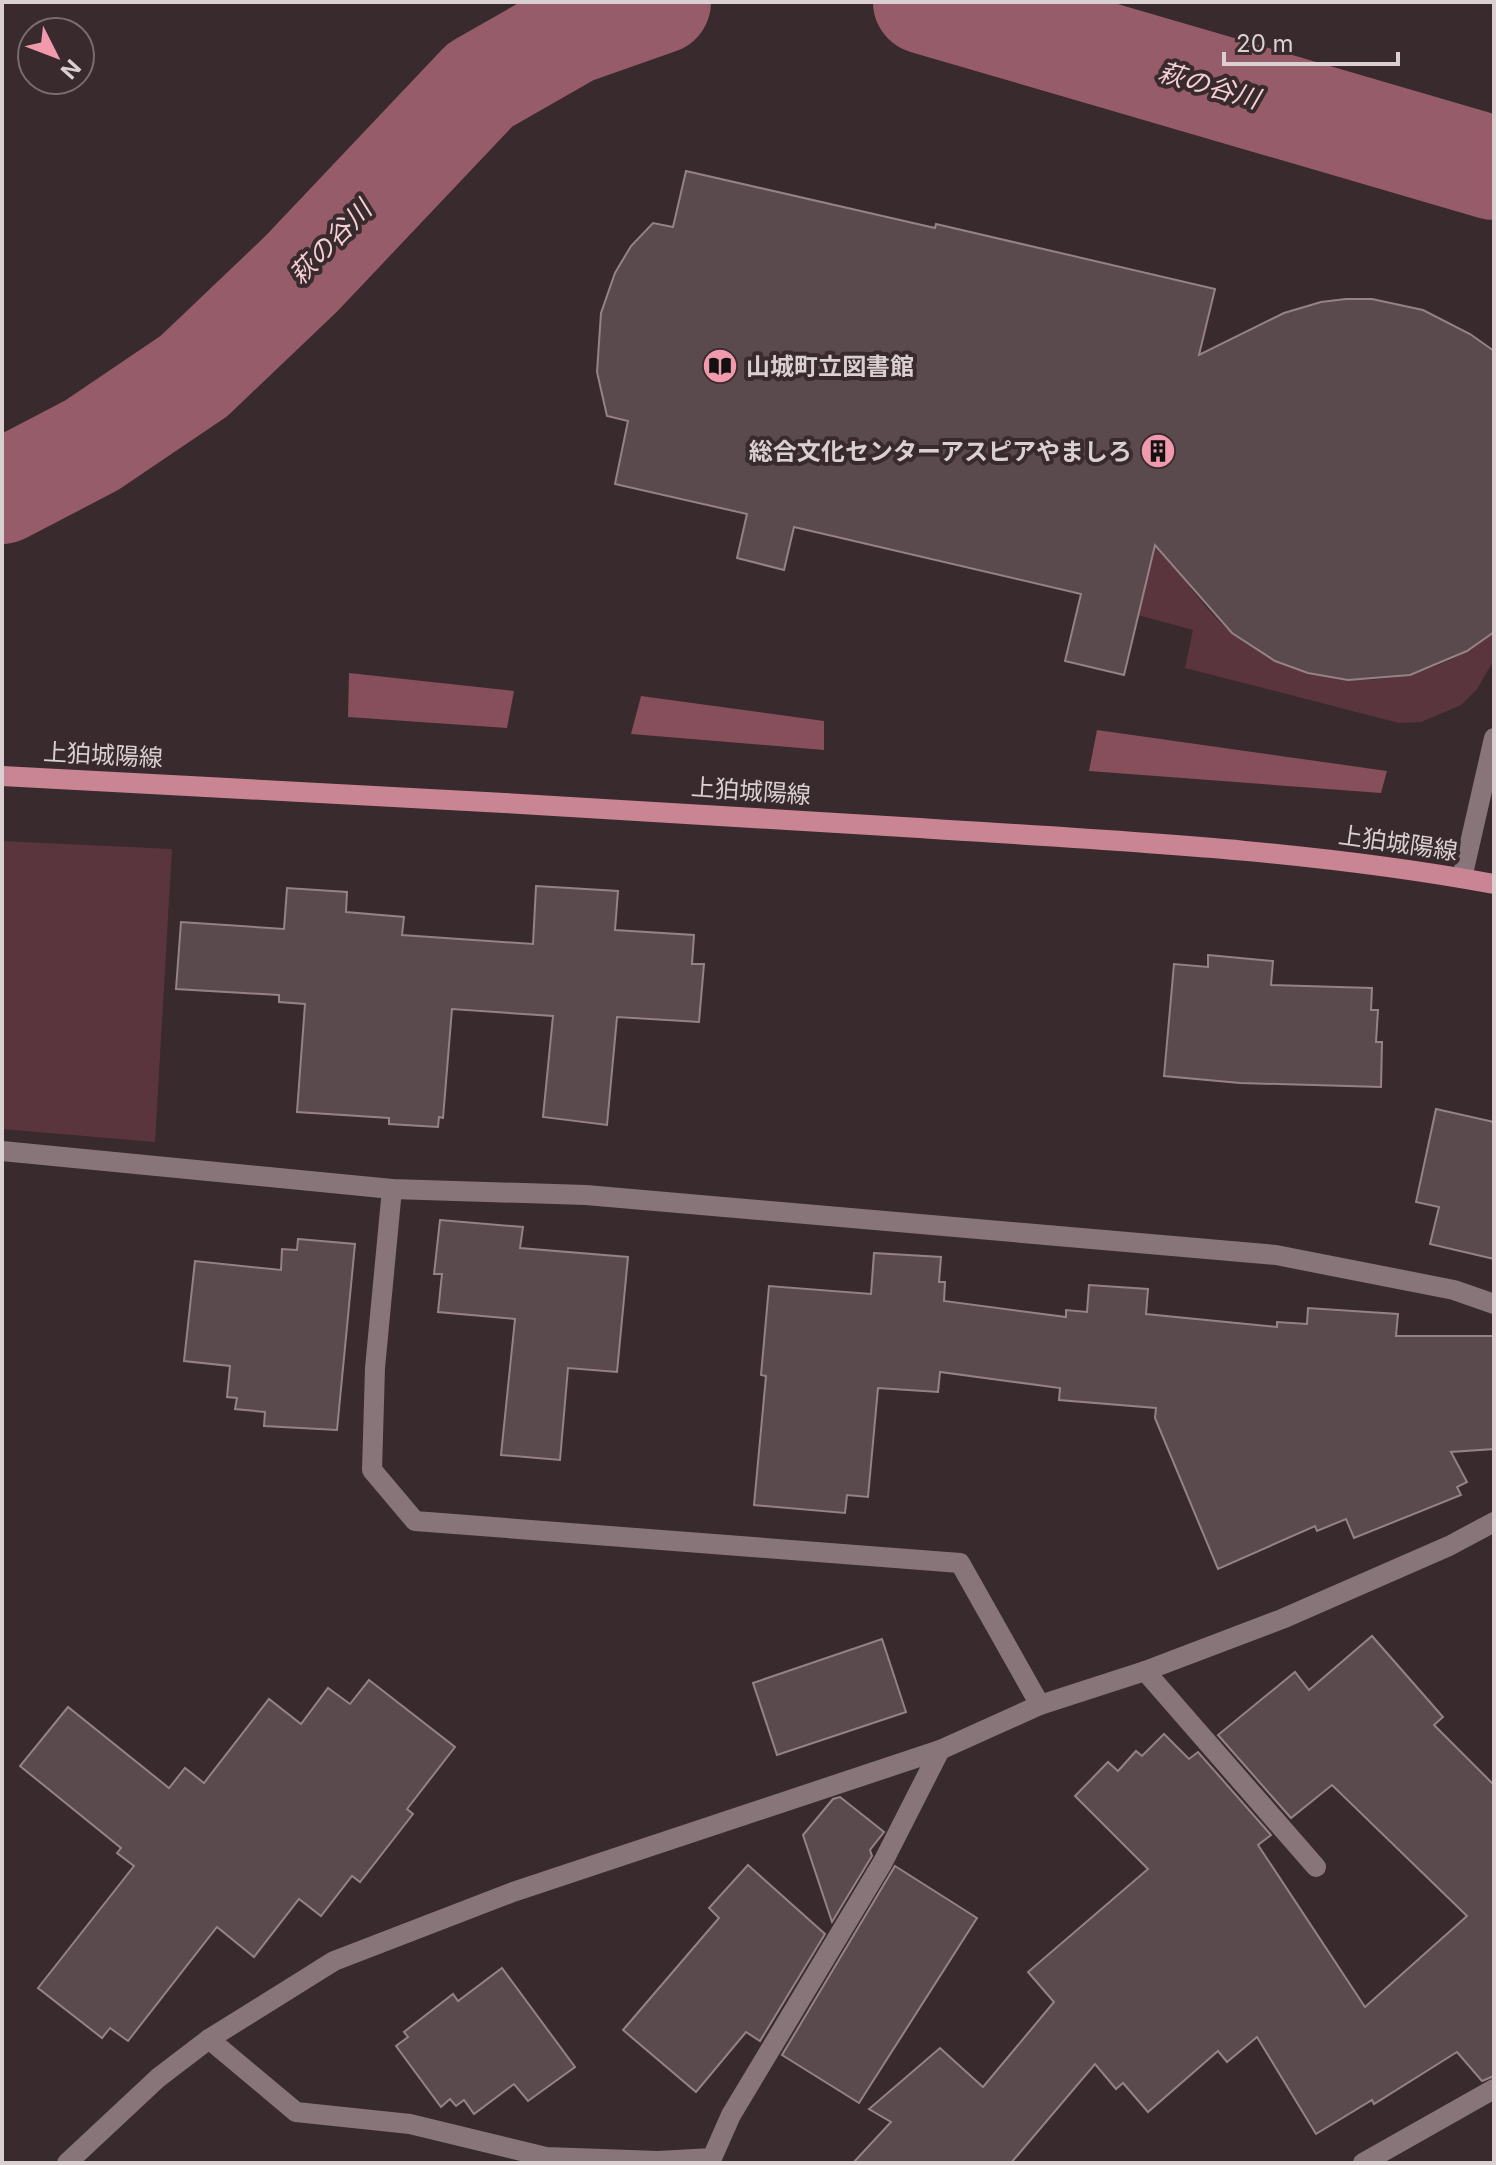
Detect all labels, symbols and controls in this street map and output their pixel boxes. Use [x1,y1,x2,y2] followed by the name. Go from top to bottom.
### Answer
[16,16,96,96] north arrow
[1224,16,1398,66] scale bar
[1236,29,1294,58] text: 20 m
[56,54,86,84] text: N
[1155,56,1266,115] water label: 萩の谷川
[283,192,379,290] water label: 萩の谷川
[701,347,739,385] library icon: 山城町立図書館
[746,352,914,381] place label: 山城町立図書館
[1139,432,1177,470] building icon: 総合文化センターアスピアやましろ
[749,437,1132,466] place label: 総合文化センターアスピアやましろ
[42,737,164,773] street label: 上狛城陽線
[690,772,812,810] street label: 上狛城陽線
[1337,820,1459,866] street label: 上狛城陽線

